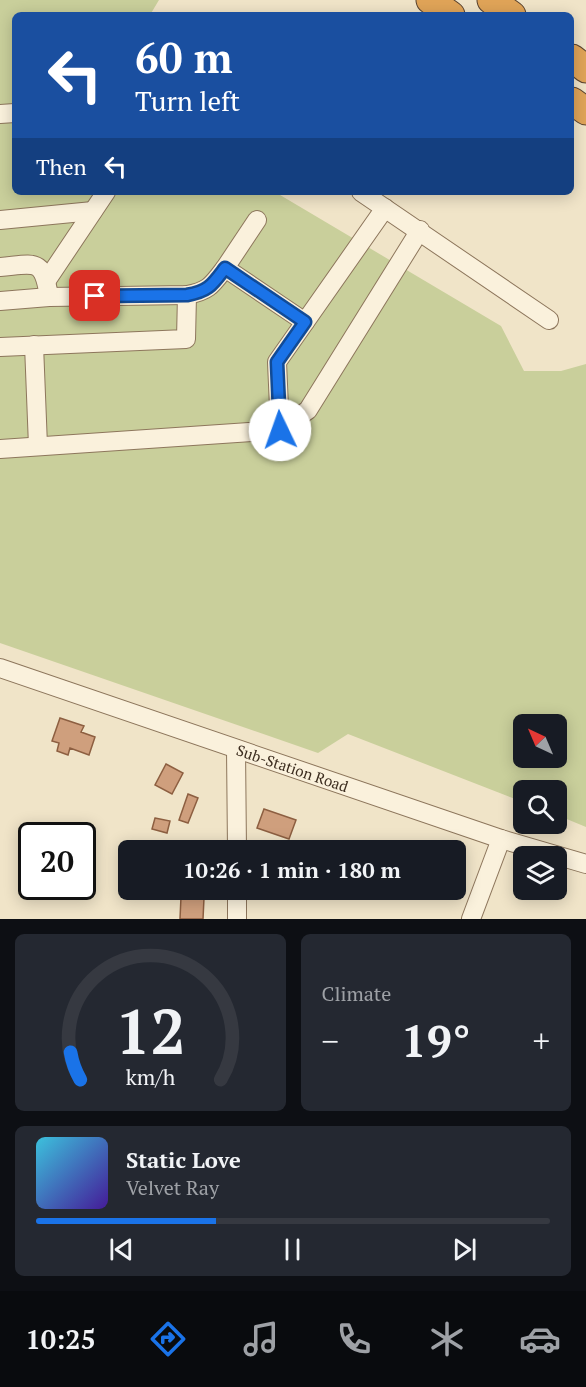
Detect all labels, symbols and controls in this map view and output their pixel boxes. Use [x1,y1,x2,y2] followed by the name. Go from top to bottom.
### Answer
[135,29,233,85] text: 60 m
[36,36,114,114] icon: left
[135,83,240,119] text: Turn left
[99,150,132,183] icon: left
[36,152,87,181] text: Then
[69,270,120,321] pin
[78,279,111,312] icon: arrive
[248,398,312,462] position arrow
[513,714,567,768] north arrow
[513,714,567,900] map controls
[234,739,351,796] street label: Sub-Station Road
[513,780,567,834] button: search
[18,822,96,900] speed limit sign: 20
[513,846,567,900] button: layers
[183,855,401,884] text: 10:26 · 1 min · 180 m
[322,980,391,1007] text: Climate
[115,989,186,1072] text: 12
[401,1010,470,1070] text: 19°
[322,1019,339,1062] text: −
[532,1019,550,1062] text: +
[125,1063,175,1091] text: km/h
[126,1145,241,1174] text: Static Love
[126,1174,219,1201] text: Velvet Ray
[105,1233,138,1266] icon: previous
[276,1233,309,1266] icon: pause
[448,1233,481,1266] icon: next
[147,1318,189,1360] icon: directions
[240,1318,282,1360] icon: music
[333,1318,375,1360] icon: phone
[426,1318,468,1360] icon: climate
[519,1318,561,1360] icon: car
[25,1321,96,1357] text: 10:25

